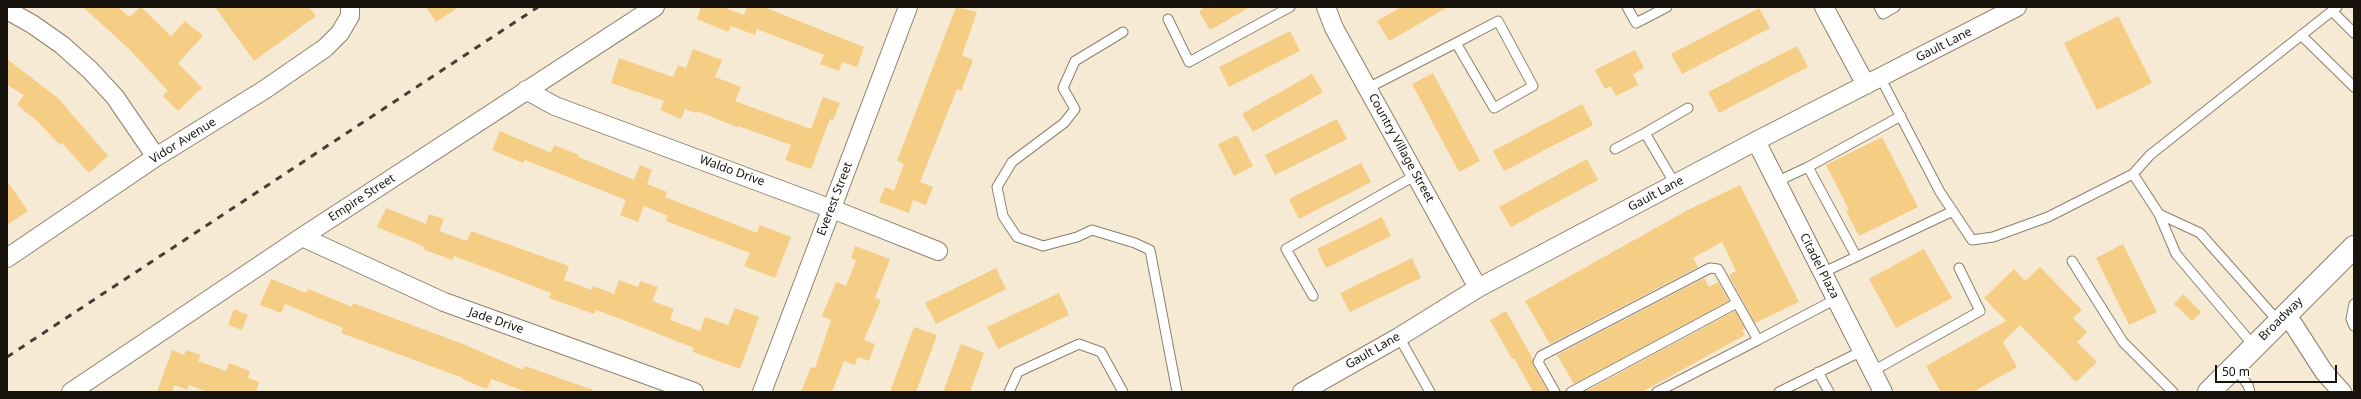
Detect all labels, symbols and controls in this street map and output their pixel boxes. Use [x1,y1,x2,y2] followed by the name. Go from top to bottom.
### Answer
[1914,25,1974,65] street label: Gault Lane
[1365,91,1437,205] street label: Country Village Street
[147,115,219,167] street label: Vidor Avenue
[698,153,766,189] street label: Waldo Drive
[814,160,856,238] street label: Everest Street
[326,171,398,225] street label: Empire Street
[1626,173,1686,215] street label: Gault Lane
[1796,231,1842,301] street label: Citadel Plaza
[2256,294,2306,344] street label: Broadway
[467,305,525,337] street label: Jade Drive
[1343,330,1403,372] street label: Gault Lane
[2217,357,2339,383] scale bar
[2222,363,2250,380] text: 50 m

